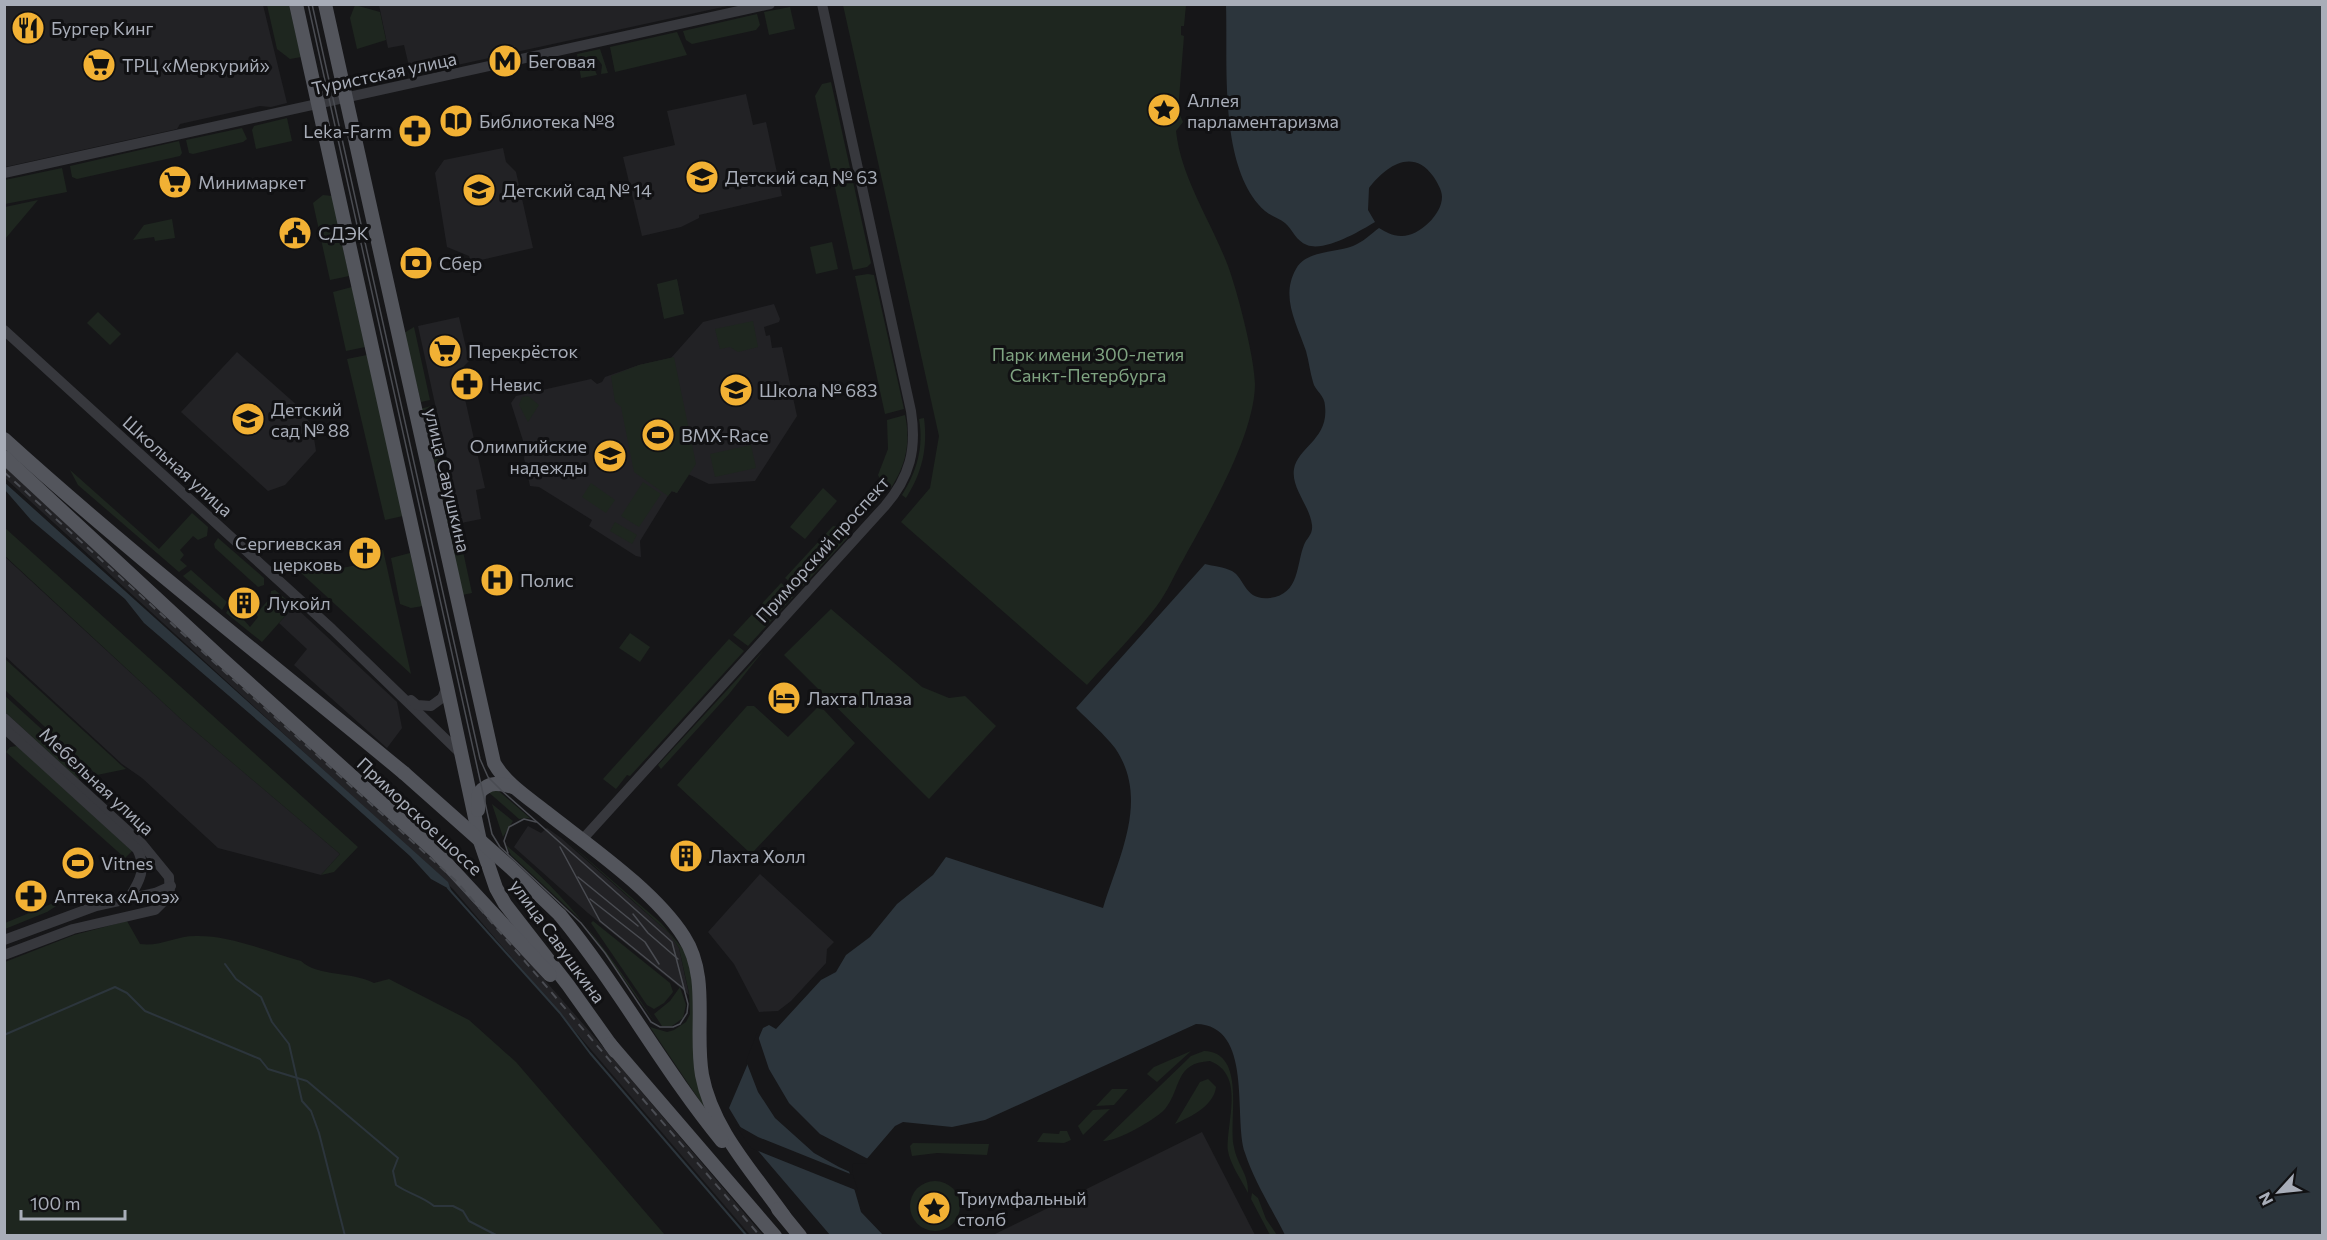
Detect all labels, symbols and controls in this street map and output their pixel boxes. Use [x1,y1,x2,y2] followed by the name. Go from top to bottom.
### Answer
[10,10,46,46] restaurant icon: Бургер Кинг
[51,17,154,39] place label: Бургер Кинг
[487,43,523,79] metro station icon: Беговая
[81,47,117,83] supermarket icon: ТРЦ «Меркурий»
[309,47,459,99] street label: Туристская улица
[528,50,596,72] place label: Беговая
[122,54,270,76] place label: ТРЦ «Меркурий»
[1187,89,1339,132] place label: Аллея парламентаризма
[1146,92,1182,128] place icon: Аллея парламентаризма
[438,103,474,139] library icon: Библиотека №8
[479,110,615,132] place label: Библиотека №8
[397,113,433,149] pharmacy icon: Leka-Farm
[303,120,392,142] place label: Leka-Farm
[684,159,720,195] school or university icon: Детский сад № 63
[157,164,193,200] supermarket icon: Минимаркет
[725,166,877,188] place label: Детский сад № 63
[198,171,307,193] place label: Минимаркет
[461,172,497,208] school or university icon: Детский сад № 14
[502,179,652,201] place label: Детский сад № 14
[277,215,313,251] public building icon: СДЭК
[318,222,369,244] place label: СДЭК
[398,245,434,281] bank icon: Сбер
[439,252,482,274] place label: Сбер
[427,333,463,369] supermarket icon: Перекрёсток
[468,340,579,362] place label: Перекрёсток
[992,343,1184,386] park label: Парк имени 300-летия Санкт-Петербурга
[449,366,485,402] pharmacy icon: Невис
[718,372,754,408] school or university icon: Школа № 683
[490,373,542,395] place label: Невис
[759,379,877,401] place label: Школа № 683
[271,398,350,441] place label: Детский сад № 88
[230,401,266,437] school or university icon: Детский сад № 88
[421,406,475,554] street label: улица Савушкина
[119,411,237,521] street label: Школьная улица
[640,417,676,453] sports icon: BMX-Race
[681,424,769,446] place label: BMX-Race
[470,435,587,478] place label: Олимпийские надежды
[592,438,628,474] school or university icon: Олимпийские надежды
[751,471,894,627] street label: Приморский проспект
[235,532,342,575] place label: Сергиевская церковь
[347,535,383,571] church icon: Сергиевская церковь
[479,562,515,598] hospital icon: Полис
[520,569,574,591] place label: Полис
[226,585,262,621] building icon: Лукойл
[267,592,331,614] place label: Лукойл
[766,680,802,716] hotel icon: Лахта Плаза
[807,687,912,709] place label: Лахта Плаза
[35,722,159,840] street label: Мебельная улица
[353,752,487,880] street label: Приморское шоссе
[668,838,704,874] building icon: Лахта Холл
[60,845,96,881] sports icon: Vitnes
[709,845,806,867] place label: Лахта Холл
[101,852,153,874] place label: Vitnes
[506,875,610,1007] street label: улица Савушкина
[13,878,49,914] pharmacy icon: Аптека «Алоэ»
[54,885,180,907] place label: Аптека «Алоэ»
[2249,1162,2309,1222] north arrow
[21,1183,124,1221] scale bar
[957,1187,1087,1230] place label: Триумфальный столб
[2254,1189,2276,1209] text: N
[916,1190,952,1226] place icon: Триумфальный столб
[30,1192,80,1214] text: 100 m

